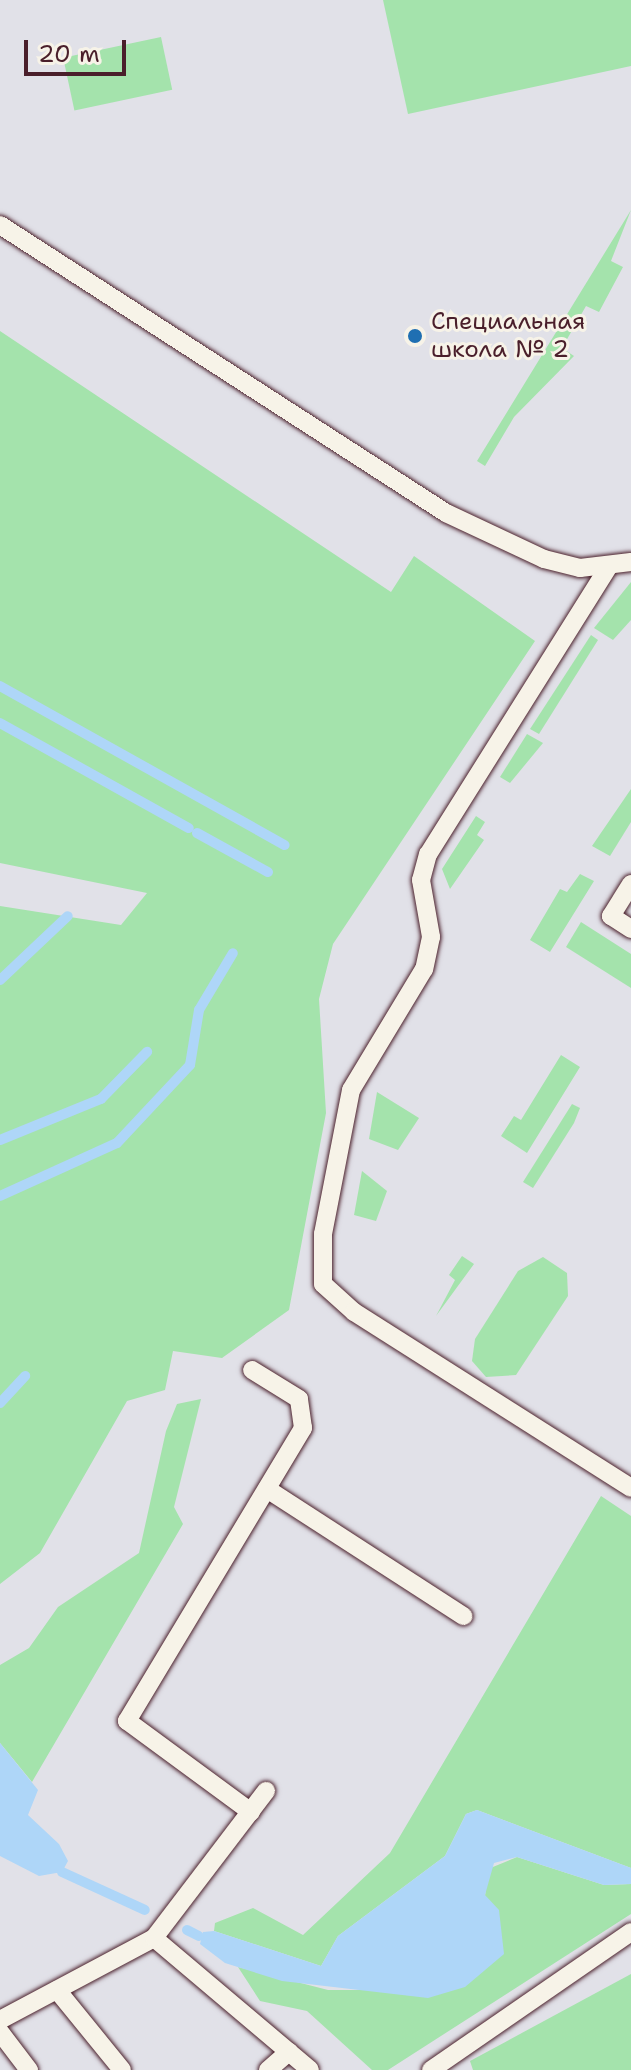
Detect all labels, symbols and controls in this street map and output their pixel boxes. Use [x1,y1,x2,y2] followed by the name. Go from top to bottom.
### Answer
[28,24,130,74] scale bar
[38,38,100,70] text: 20 m
[431,308,585,364] place label: Специальная школа № 2
[406,327,424,345] marker: Специальная школа № 2

